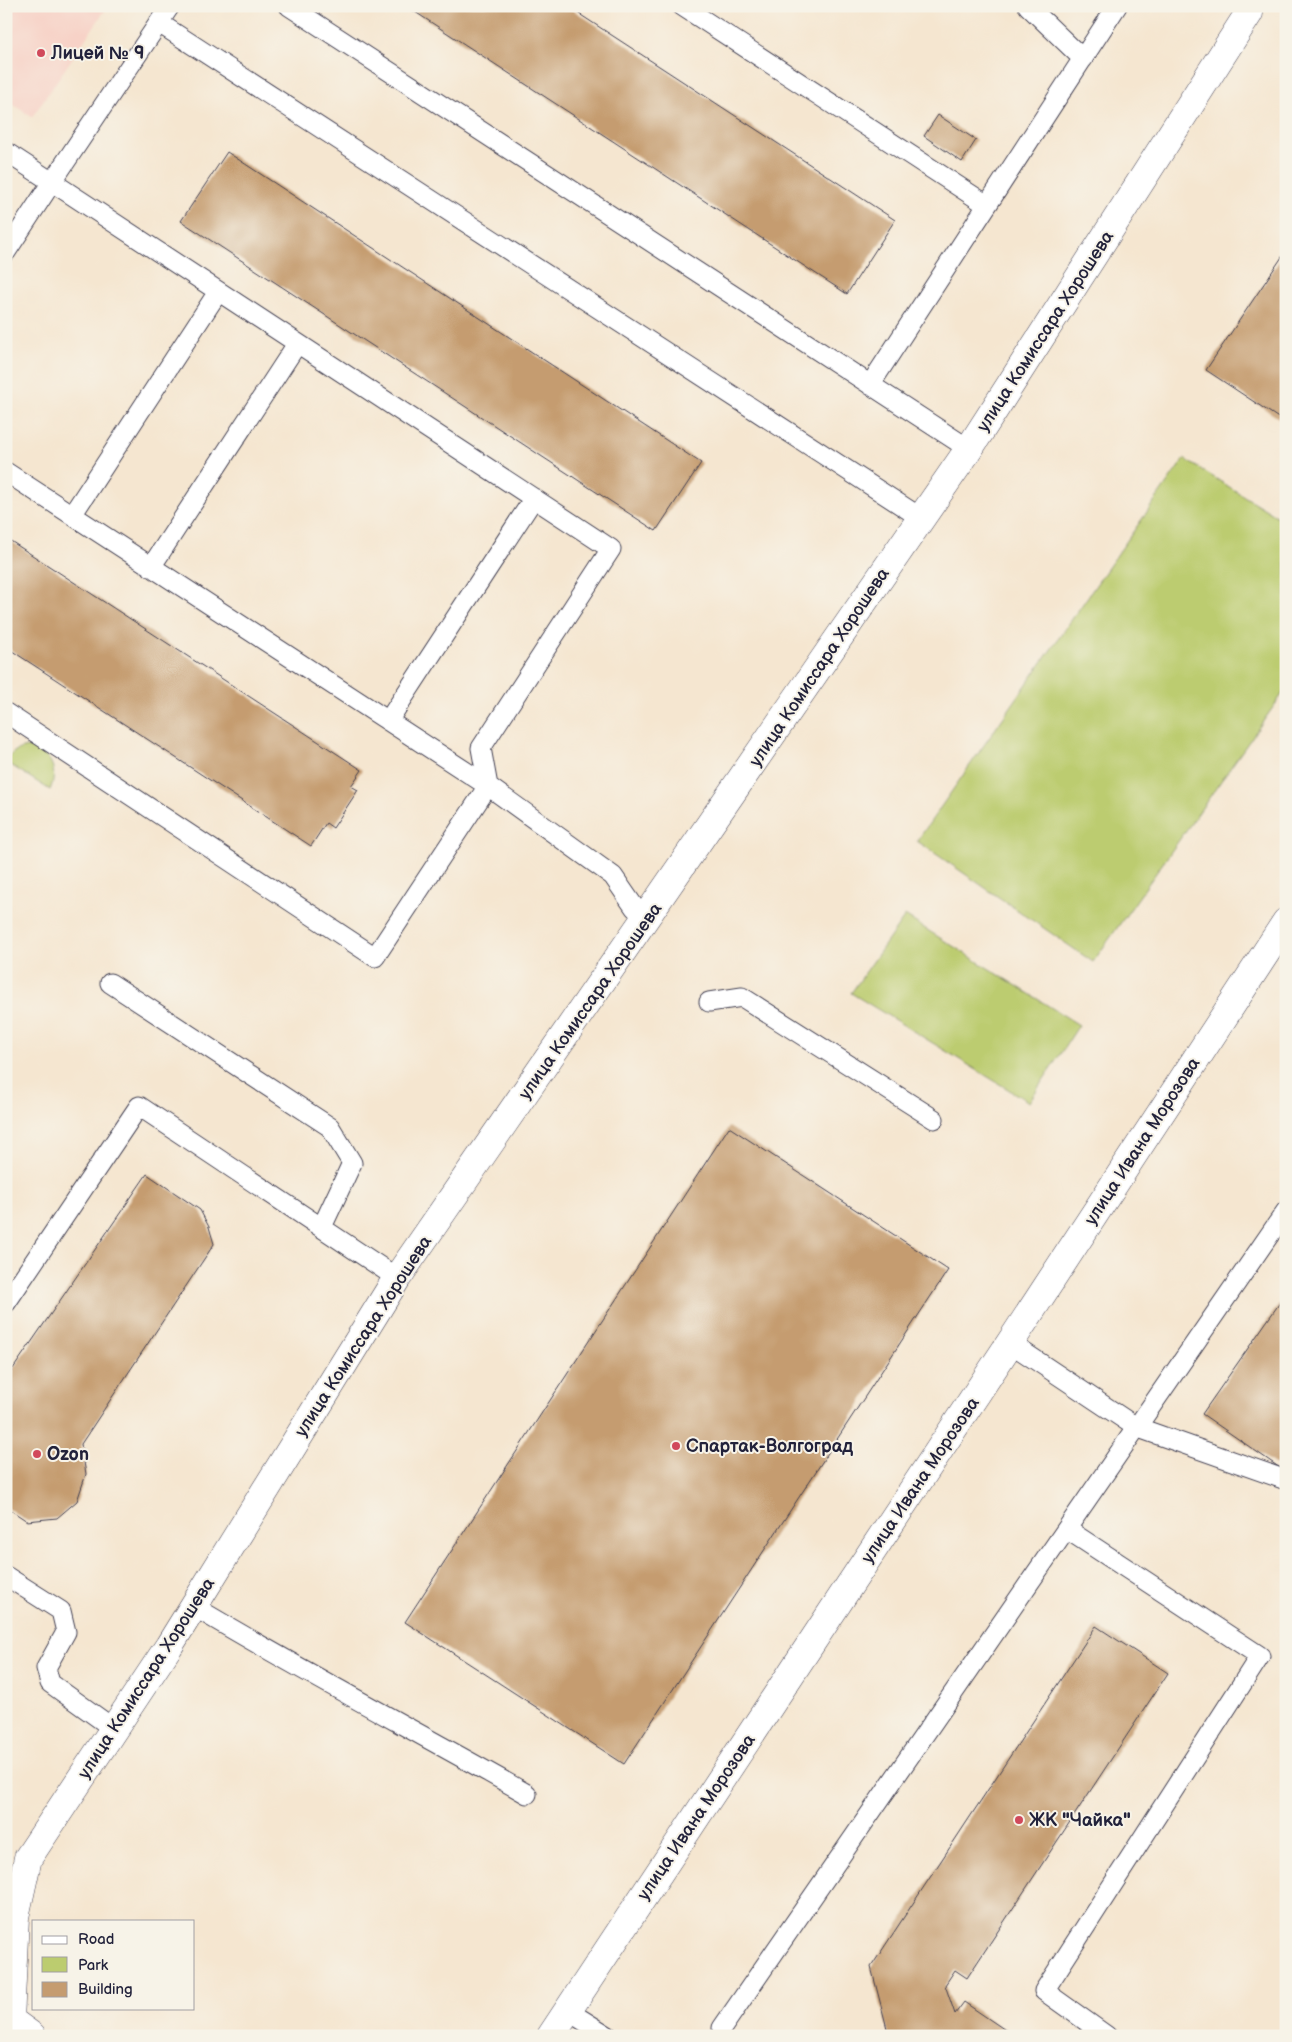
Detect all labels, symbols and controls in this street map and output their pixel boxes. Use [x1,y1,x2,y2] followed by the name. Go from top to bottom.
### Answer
[50,43,145,64] place label: Лицей № 9
[35,47,47,59] marker: Лицей № 9
[973,227,1119,436] street label: улица Комиссара Хорошева
[745,564,894,771] street label: улица Комиссара Хорошева
[514,899,667,1104] street label: улица Комиссара Хорошева
[1080,1053,1205,1229] street label: улица Ивана Морозова
[291,1232,437,1441] street label: улица Комиссара Хорошева
[857,1393,984,1567] street label: улица Ивана Морозова
[686,1436,853,1457] place label: Спартак-Волгоград
[670,1440,682,1452] marker: Спартак-Волгоград
[47,1444,89,1465] place label: Ozon
[31,1448,43,1460] marker: Ozon
[74,1574,220,1783] street label: улица Комиссара Хорошева
[633,1730,760,1904] street label: улица Ивана Морозова
[1029,1810,1131,1831] place label: ЖК "Чайка"
[1013,1814,1025,1826] marker: ЖК "Чайка"
[32,1920,195,2010] legend
[78,1930,114,1949] text: Road
[78,1956,109,1975] text: Park
[78,1980,133,1999] text: Building

